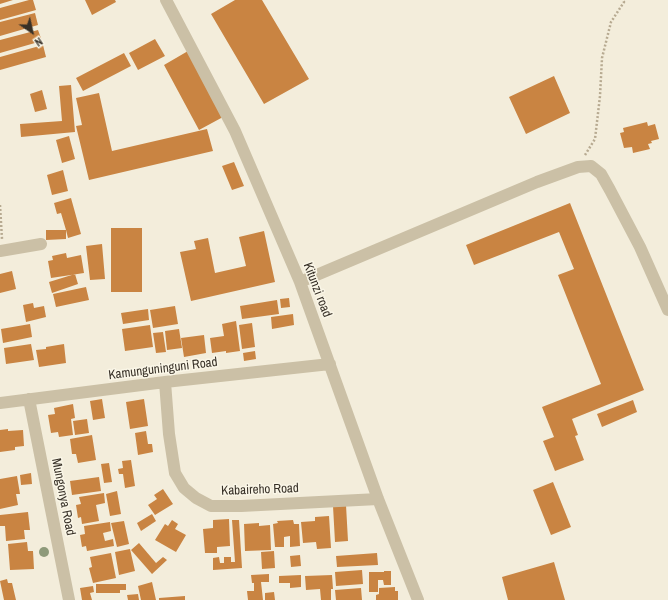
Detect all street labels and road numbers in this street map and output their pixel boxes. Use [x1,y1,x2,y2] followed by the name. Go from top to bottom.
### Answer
[299,260,335,320] street label: Kitunzi road
[108,355,218,383] street label: Kamunguninguni Road
[48,457,78,537] street label: Mungonya Road
[221,481,299,499] street label: Kabaireho Road

